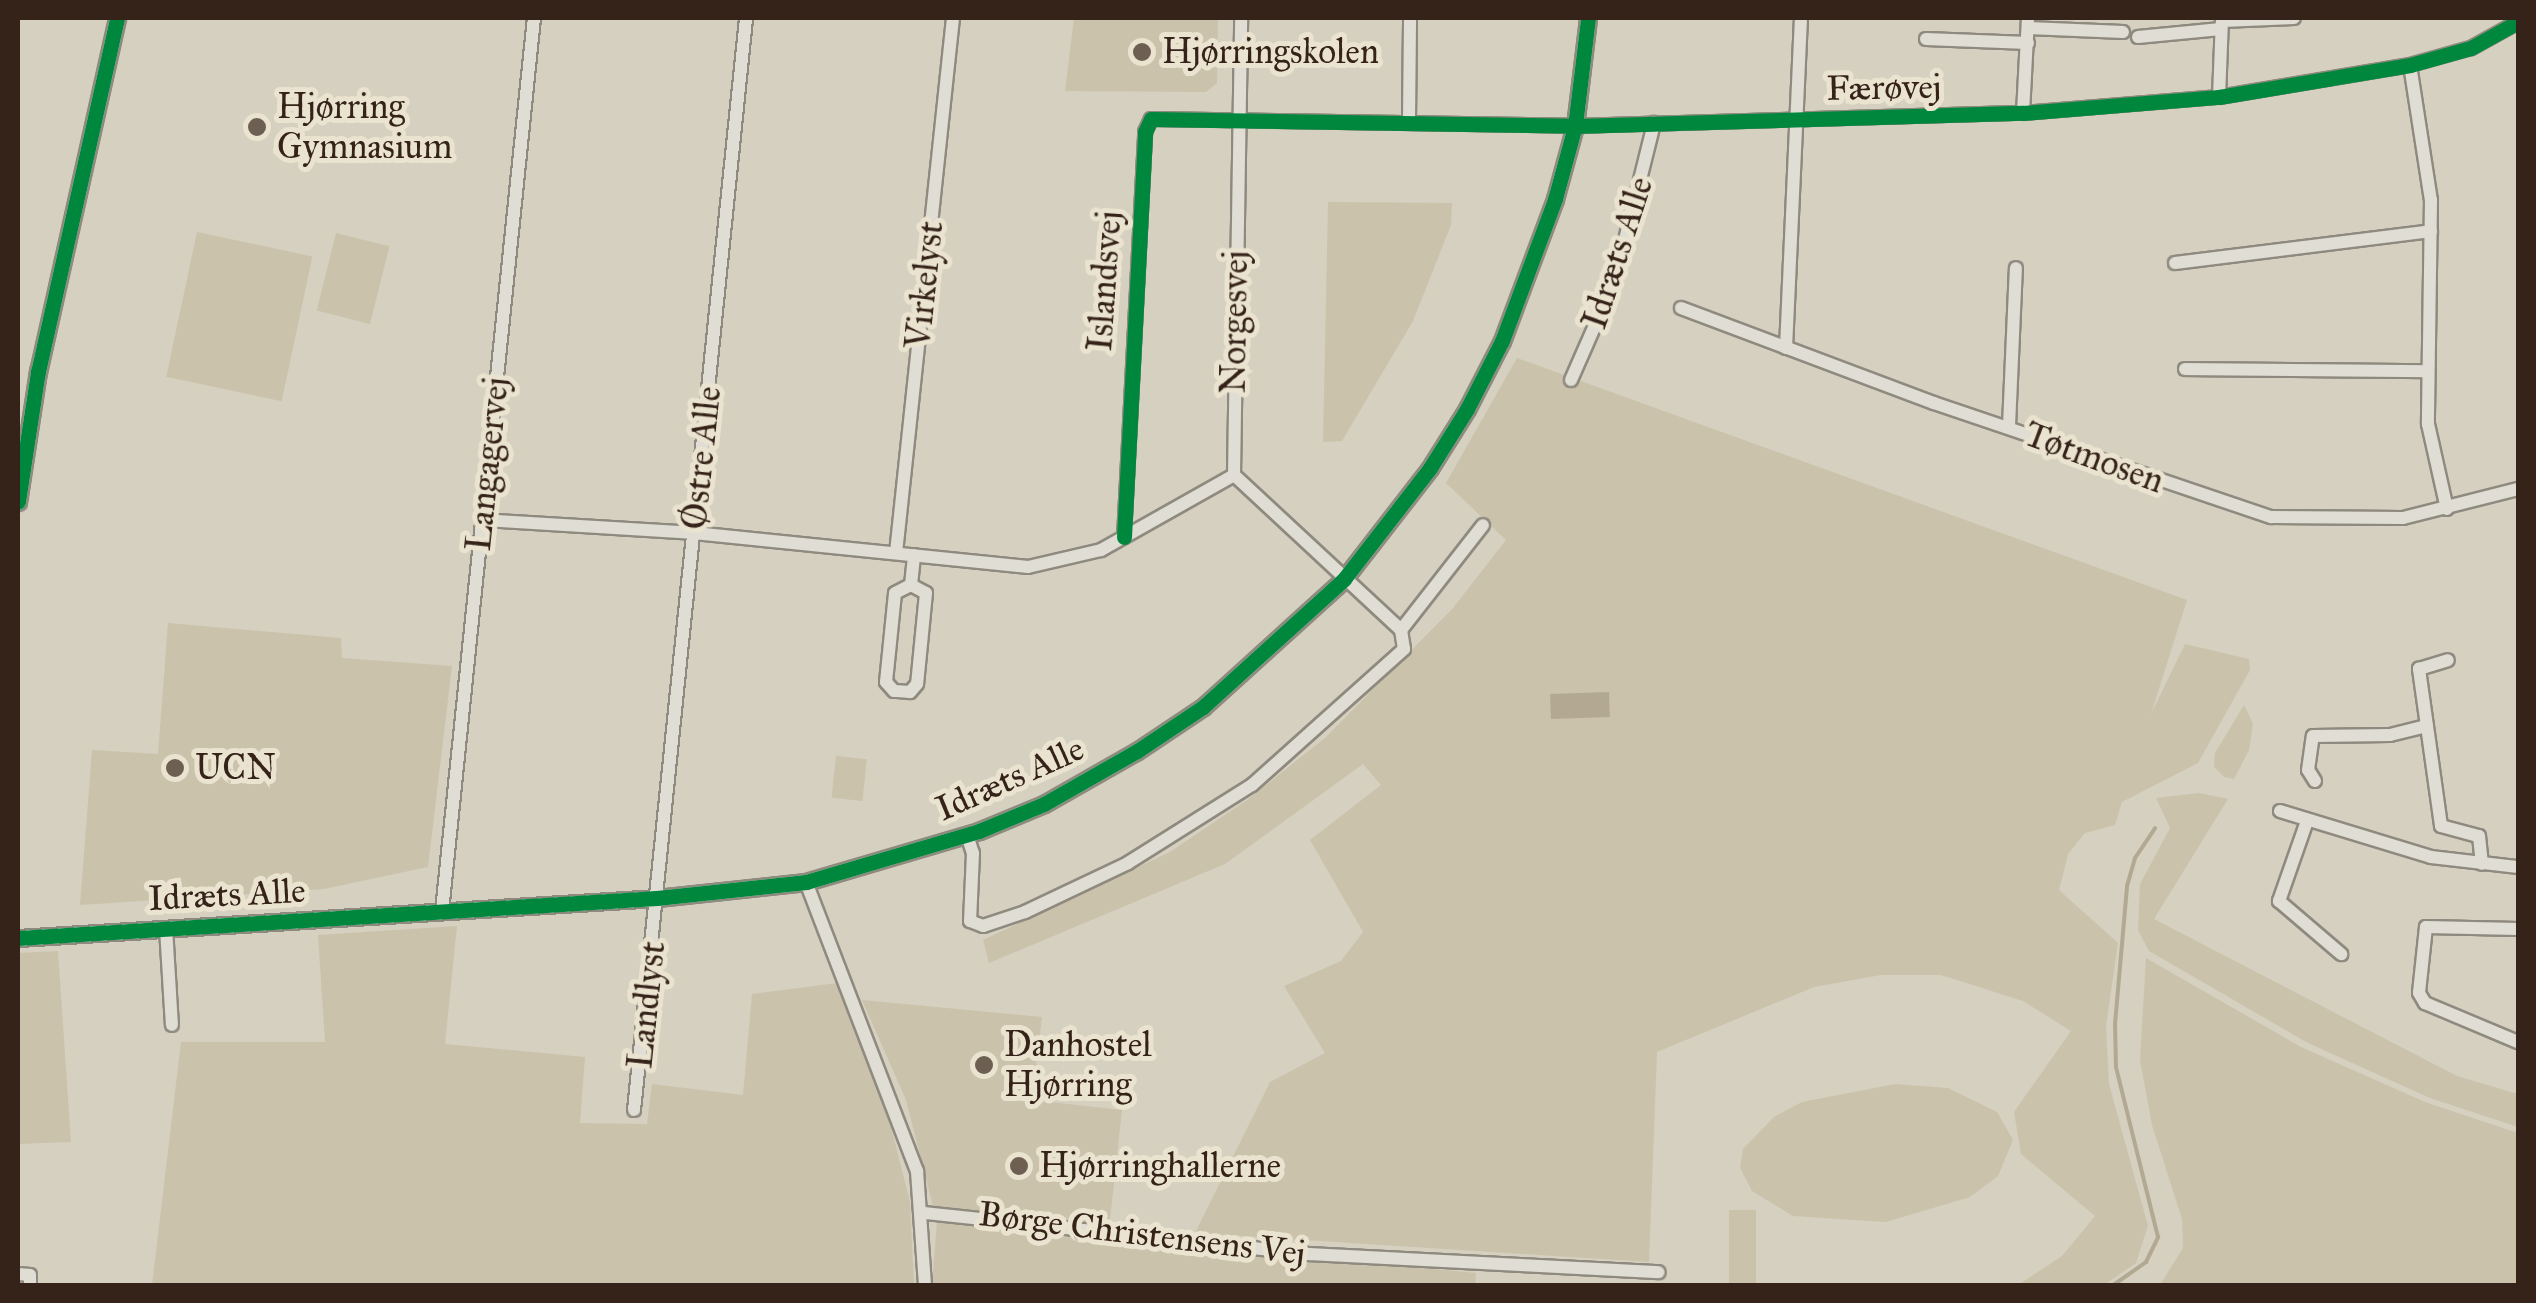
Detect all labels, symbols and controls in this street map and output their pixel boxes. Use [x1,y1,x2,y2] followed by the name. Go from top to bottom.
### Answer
[1162,31,1379,73] place label: Hjørringskolen
[1131,41,1153,63] marker: Hjørringskolen
[1826,66,1942,110] street label: Færøvej
[277,86,452,168] place label: Hjørring Gymnasium
[246,116,268,138] marker: Hjørring Gymnasium
[1574,172,1662,334] street label: Idræts Alle
[1079,209,1131,353] street label: Islandsvej
[897,219,953,351] street label: Virkelyst
[1213,250,1257,394] street label: Norgesvej
[458,375,518,553] street label: Langagervej
[674,384,730,532] street label: Østre Alle
[2019,414,2169,502] street label: Tøtmosen
[930,728,1090,830] street label: Idræts Alle
[195,747,276,789] place label: UCN
[164,757,186,779] marker: UCN
[147,870,307,920] street label: Idræts Alle
[619,939,675,1071] street label: Landlyst
[1004,1024,1152,1106] place label: Danhostel Hjørring
[973,1054,995,1076] marker: Danhostel Hjørring
[1039,1145,1281,1187] place label: Hjørringhallerne
[1008,1155,1030,1177] marker: Hjørringhallerne
[976,1193,1308,1275] street label: Børge Christensens Vej

